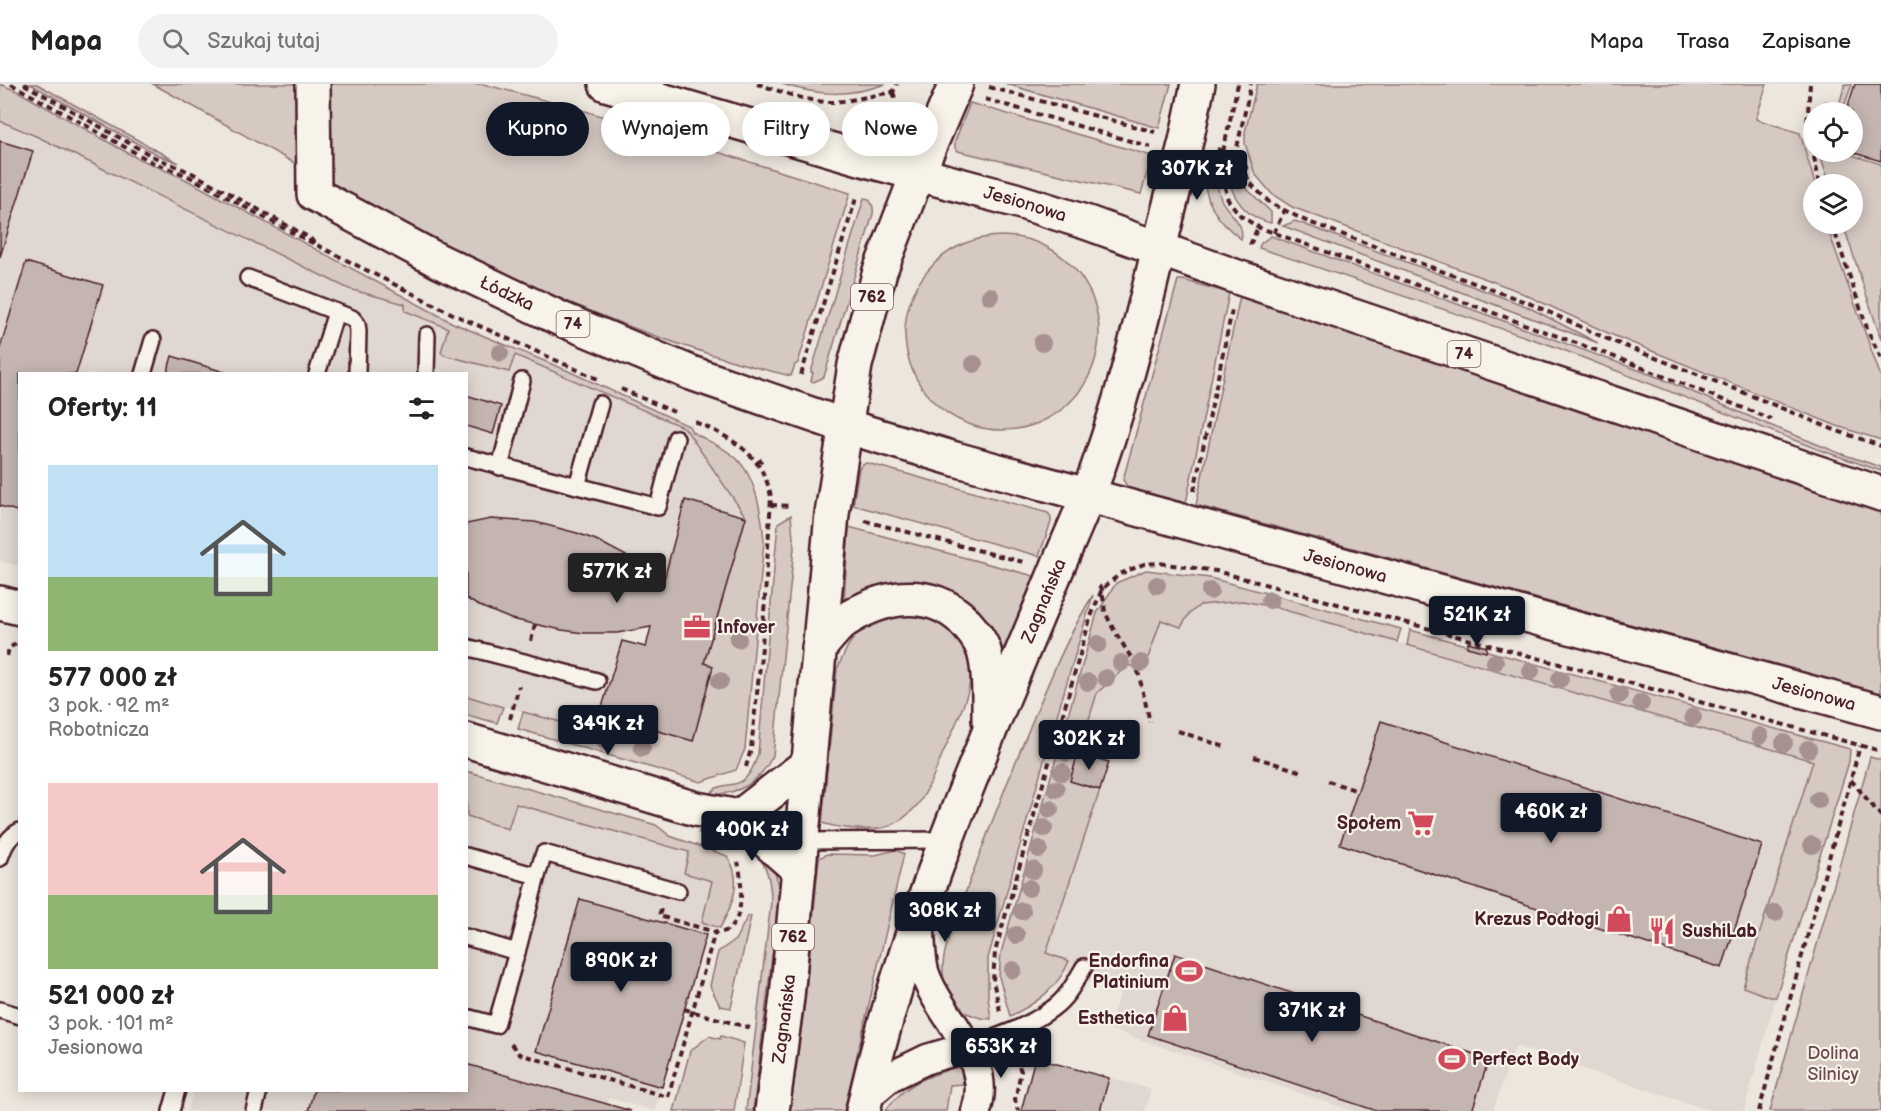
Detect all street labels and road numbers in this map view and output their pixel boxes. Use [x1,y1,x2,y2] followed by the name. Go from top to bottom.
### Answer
[981,182,1069,226] street label: Jesionowa
[476,271,538,315] street label: Łódzka
[851,284,893,310] road number: 762
[556,311,590,337] road number: 74
[1448,341,1480,367] road number: 74
[1301,544,1389,587] street label: Jesionowa
[1016,556,1070,647] street label: Zagnańska
[1770,672,1858,715] street label: Jesionowa
[772,924,814,950] road number: 762
[768,973,800,1065] street label: Zagnańska

